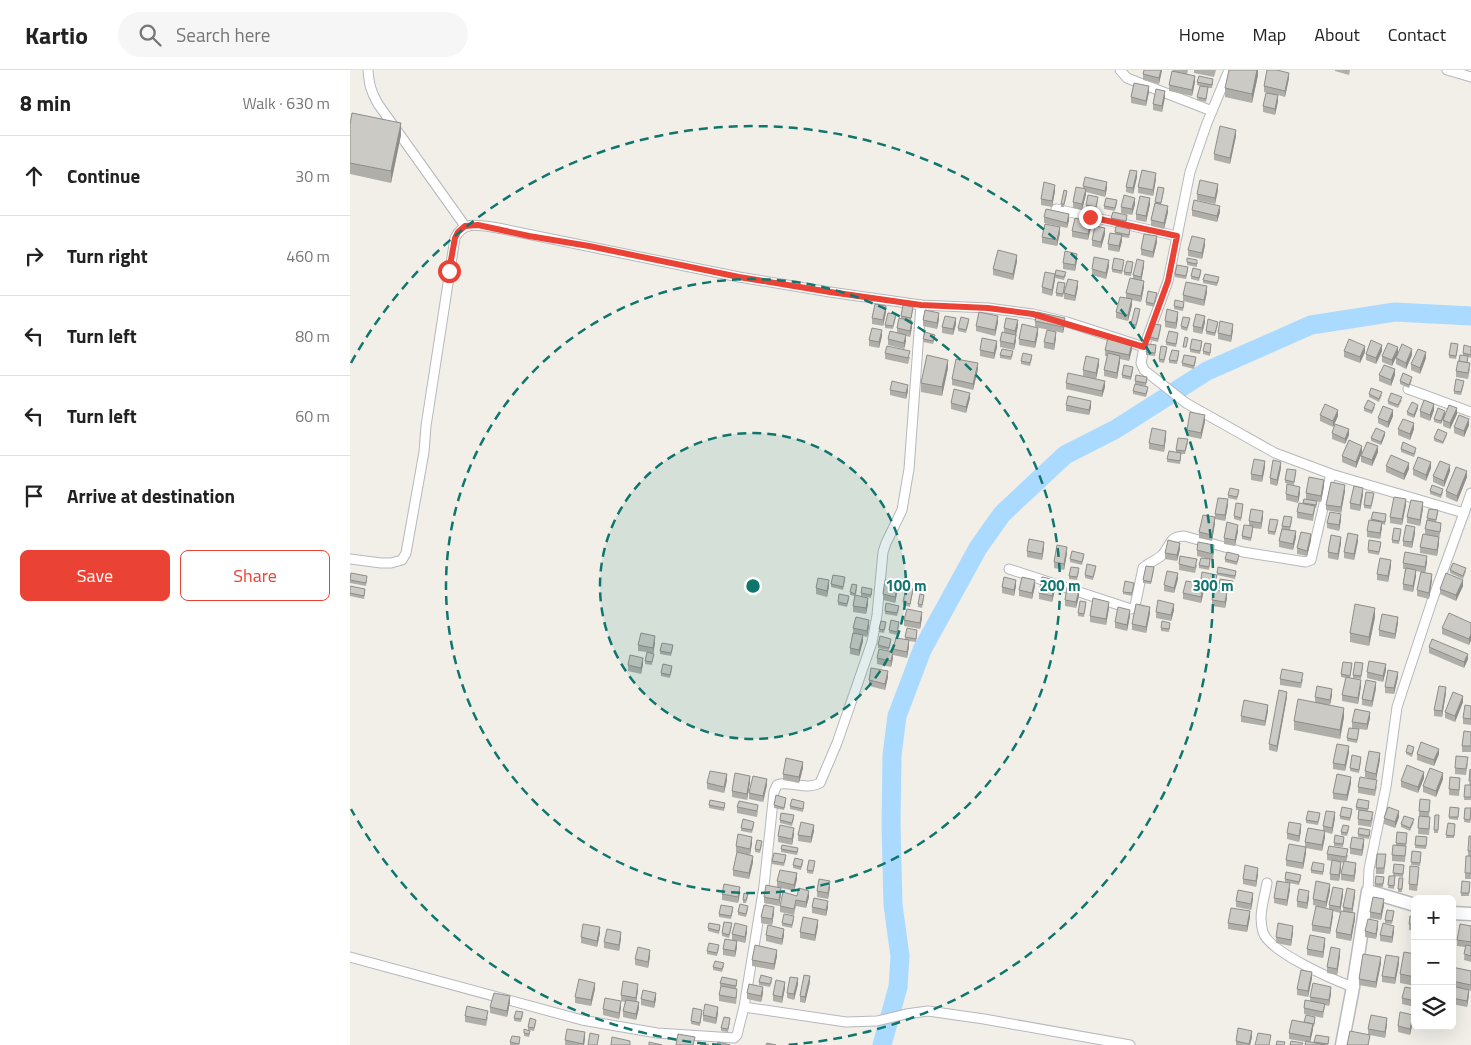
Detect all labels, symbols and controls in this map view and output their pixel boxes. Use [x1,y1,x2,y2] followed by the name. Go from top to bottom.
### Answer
[118,12,468,57] search box
[25,17,88,53] text: Kartio
[176,20,270,49] text: Search here
[136,21,164,49] icon: search
[1179,21,1225,48] text: Home
[1253,21,1286,48] text: Map
[1314,21,1360,48] text: About
[1388,21,1446,48] text: Contact
[20,87,71,119] text: 8 min
[242,91,330,115] text: Walk · 630 m
[67,161,140,190] text: Continue
[20,162,48,190] icon: ahead
[295,164,330,188] text: 30 m
[1079,206,1102,229] route end
[67,241,148,270] text: Turn right
[20,242,48,270] icon: right
[286,244,330,268] text: 460 m
[438,260,461,283] route start
[67,321,137,350] text: Turn left
[20,322,48,350] icon: left
[295,324,330,348] text: 80 m
[67,401,137,430] text: Turn left
[20,402,48,430] icon: left
[295,404,330,428] text: 60 m
[67,481,235,510] text: Arrive at destination
[20,482,48,510] icon: arrive
[20,550,170,601] button: Save
[180,550,330,601] button: Share
[885,574,927,597] text: 100 m
[1039,574,1081,597] text: 200 m
[1192,574,1234,597] text: 300 m
[744,577,762,595] centre of rings
[1411,895,1456,1030] map controls
[1411,895,1456,940] button: +
[1411,940,1456,985] button: −
[1411,985,1456,1030] button: layers

